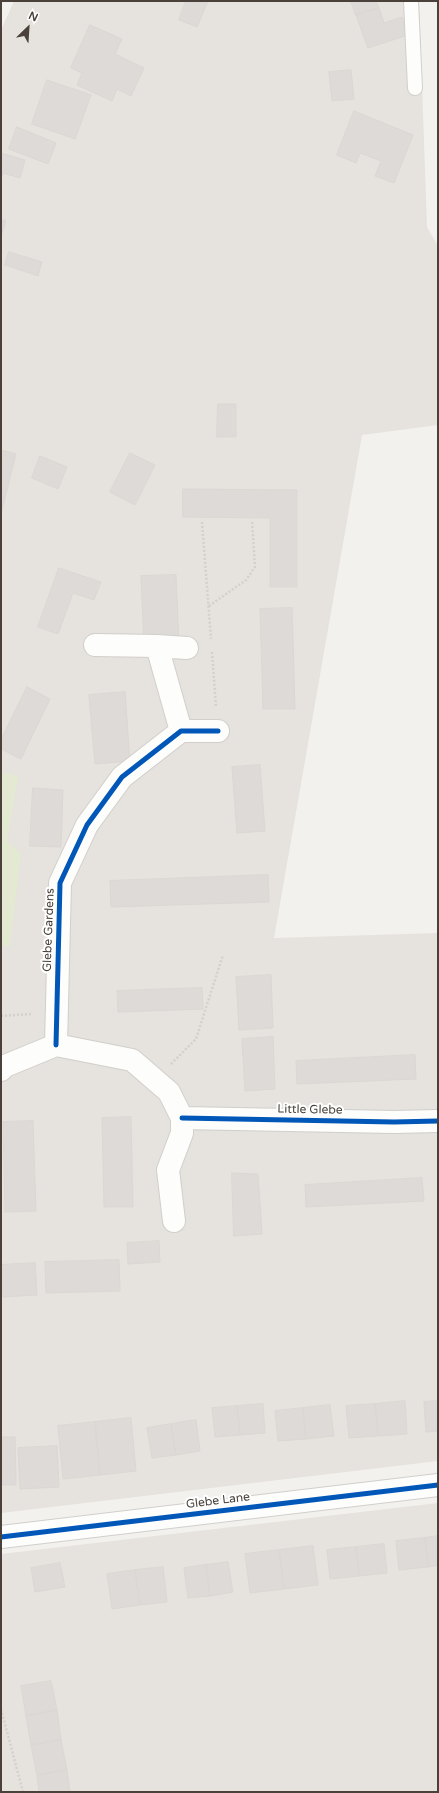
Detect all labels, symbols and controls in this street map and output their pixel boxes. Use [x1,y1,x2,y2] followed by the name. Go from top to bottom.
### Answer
[8,8,48,48] north arrow
[27,9,40,24] text: N
[40,888,58,972] street label: Glebe Gardens
[277,1102,343,1118] street label: Little Glebe
[185,1490,251,1512] street label: Glebe Lane

